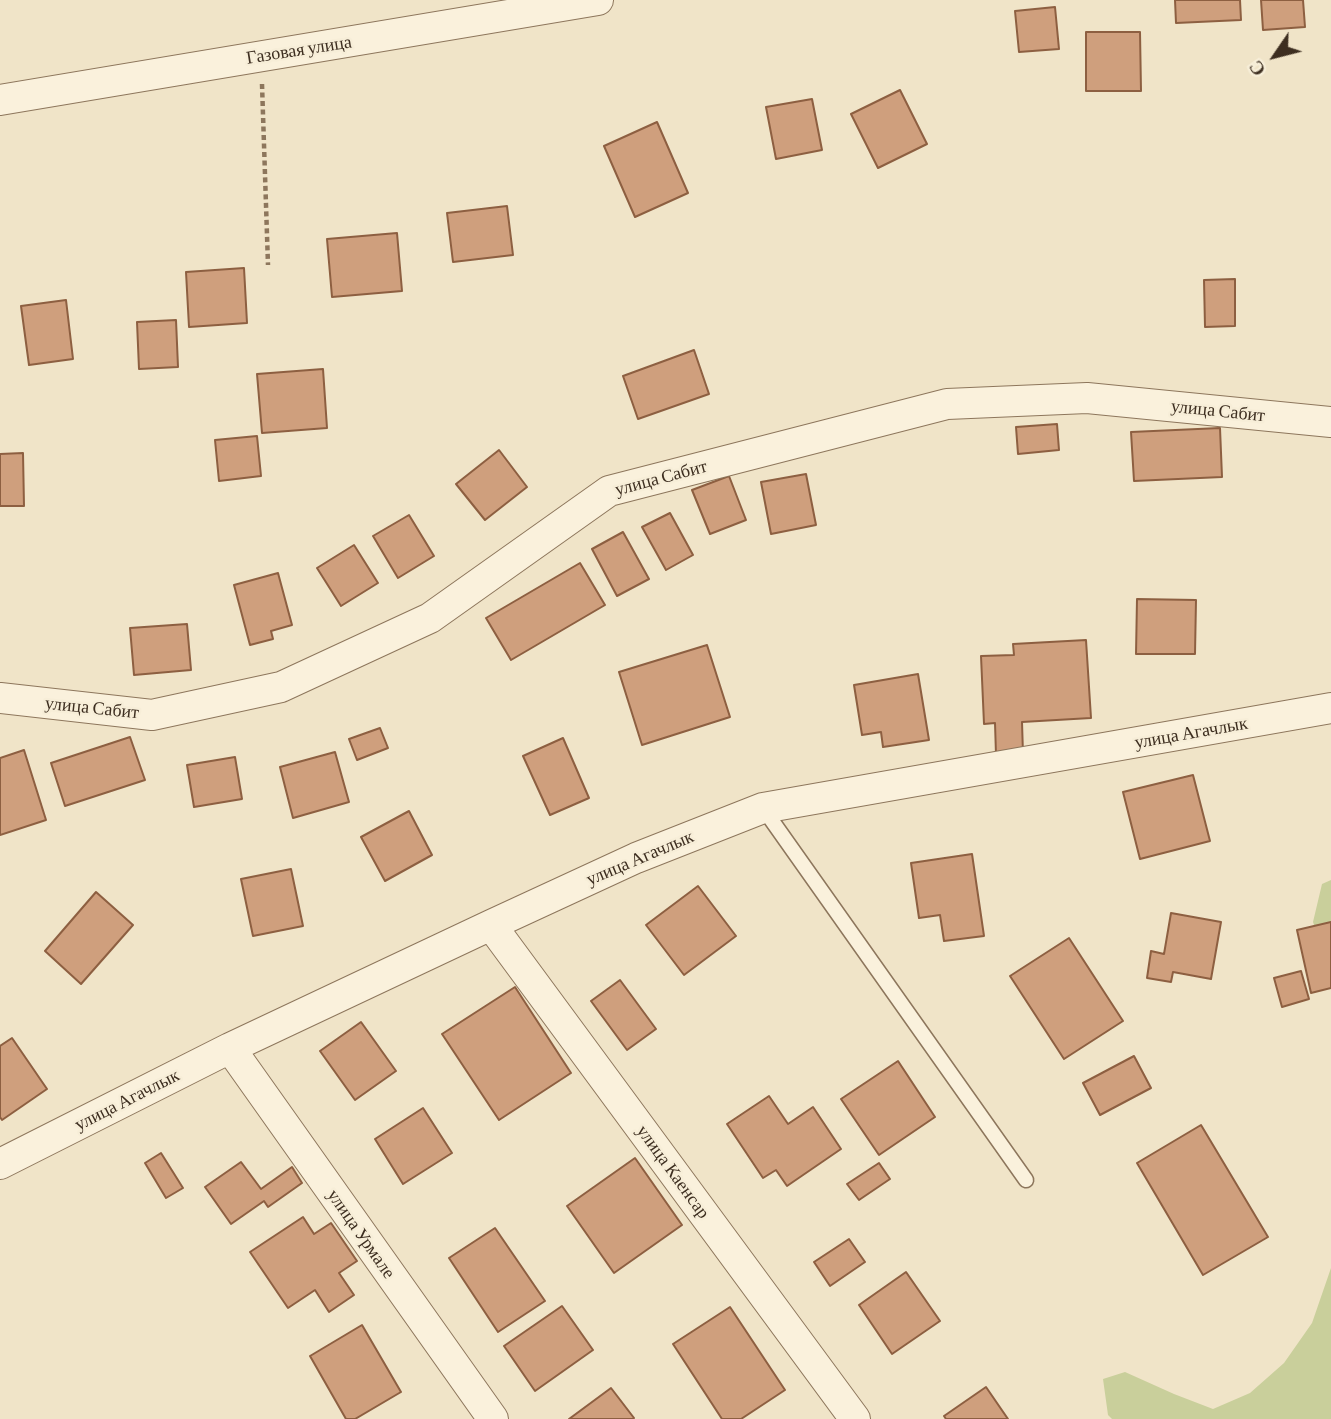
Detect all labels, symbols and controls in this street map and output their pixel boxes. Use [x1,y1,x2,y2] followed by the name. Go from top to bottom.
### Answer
[1240,21,1310,91] north arrow
[245,31,353,69] street label: Газовая улица
[1245,57,1270,80] text: С
[1170,395,1266,427] street label: улица Сабит
[613,455,709,501] street label: улица Сабит
[44,692,140,724] street label: улица Сабит
[1133,712,1249,754] street label: улица Агачлык
[583,826,697,890] street label: улица Агачлык
[71,1064,183,1136] street label: улица Агачлык
[632,1121,714,1223] street label: улица Каенсар
[322,1185,400,1283] street label: улица Урмале

